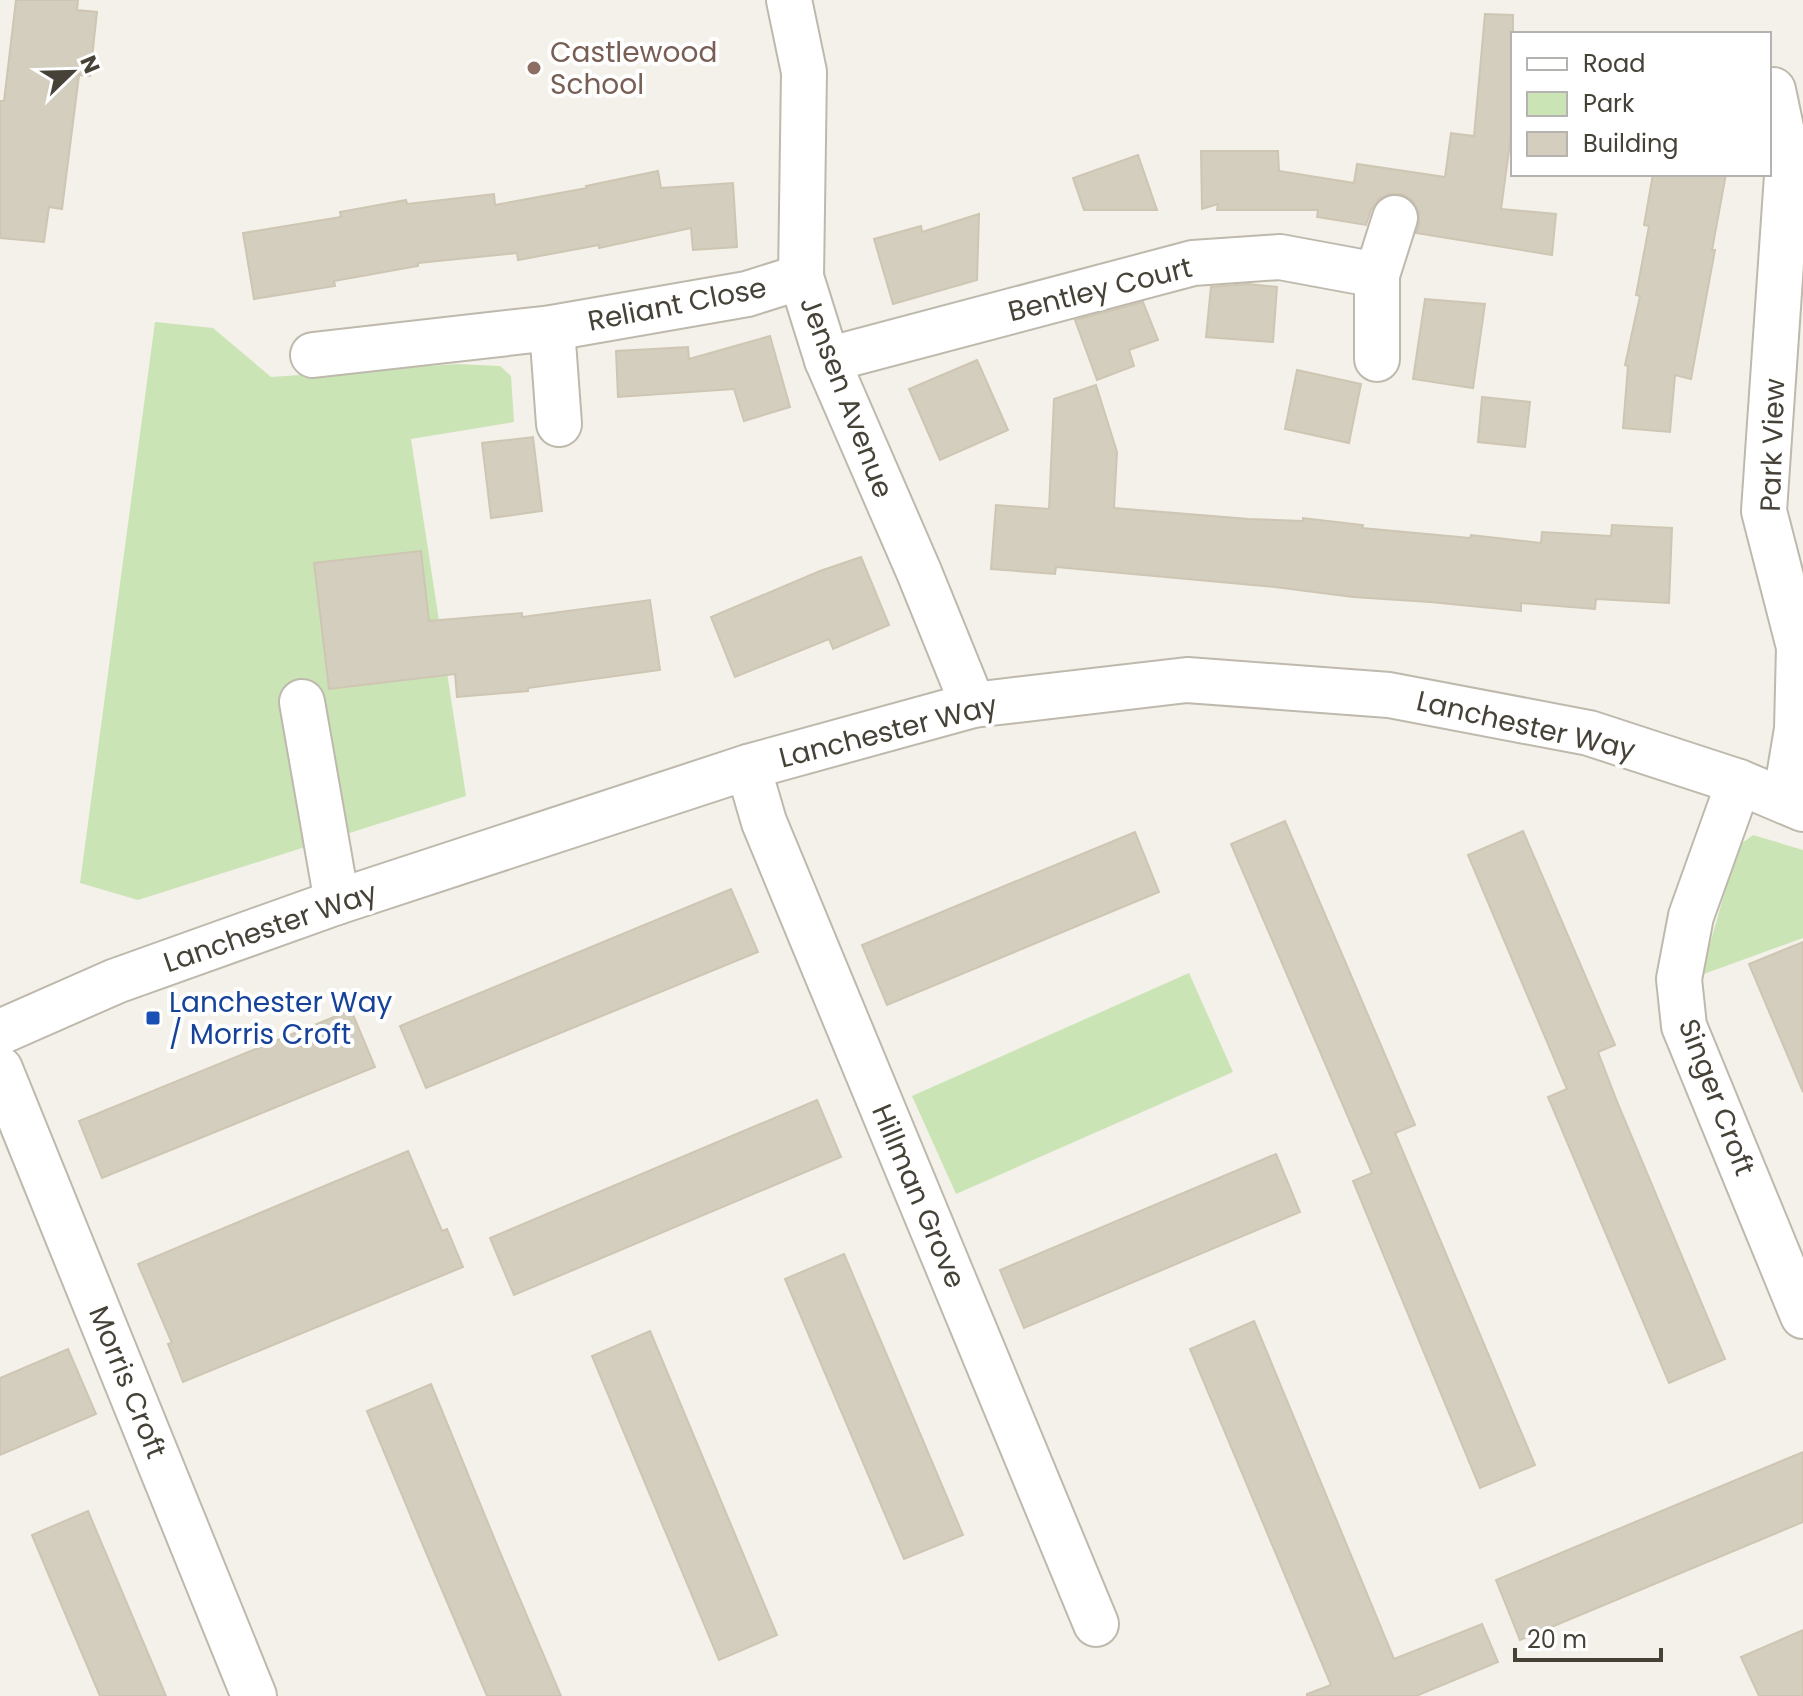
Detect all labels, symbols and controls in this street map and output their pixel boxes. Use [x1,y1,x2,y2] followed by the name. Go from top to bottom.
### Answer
[32,32,112,112] north arrow
[1511,32,1771,176] legend
[550,33,717,104] place label: Castlewood School
[1583,47,1645,80] text: Road
[72,51,107,78] text: N
[525,59,543,77] marker: Castlewood School
[1583,87,1635,120] text: Park
[1583,127,1679,160] text: Building
[1004,248,1196,331] street label: Bentley Court
[584,268,770,341] street label: Reliant Close
[790,291,903,503] street label: Jensen Avenue
[1751,378,1794,512] street label: Park View
[1413,681,1639,770] street label: Lanchester Way
[775,685,1001,777] street label: Lanchester Way
[158,873,382,982] street label: Lanchester Way
[169,983,393,1054] place label: Lanchester Way / Morris Croft
[144,1009,162,1027] marker: Lanchester Way / Morris Croft
[1669,1013,1764,1181] street label: Singer Croft
[862,1098,975,1294] street label: Hillman Grove
[79,1300,176,1464] street label: Morris Croft
[1515,1612,1661,1662] scale bar
[1527,1623,1587,1656] text: 20 m

